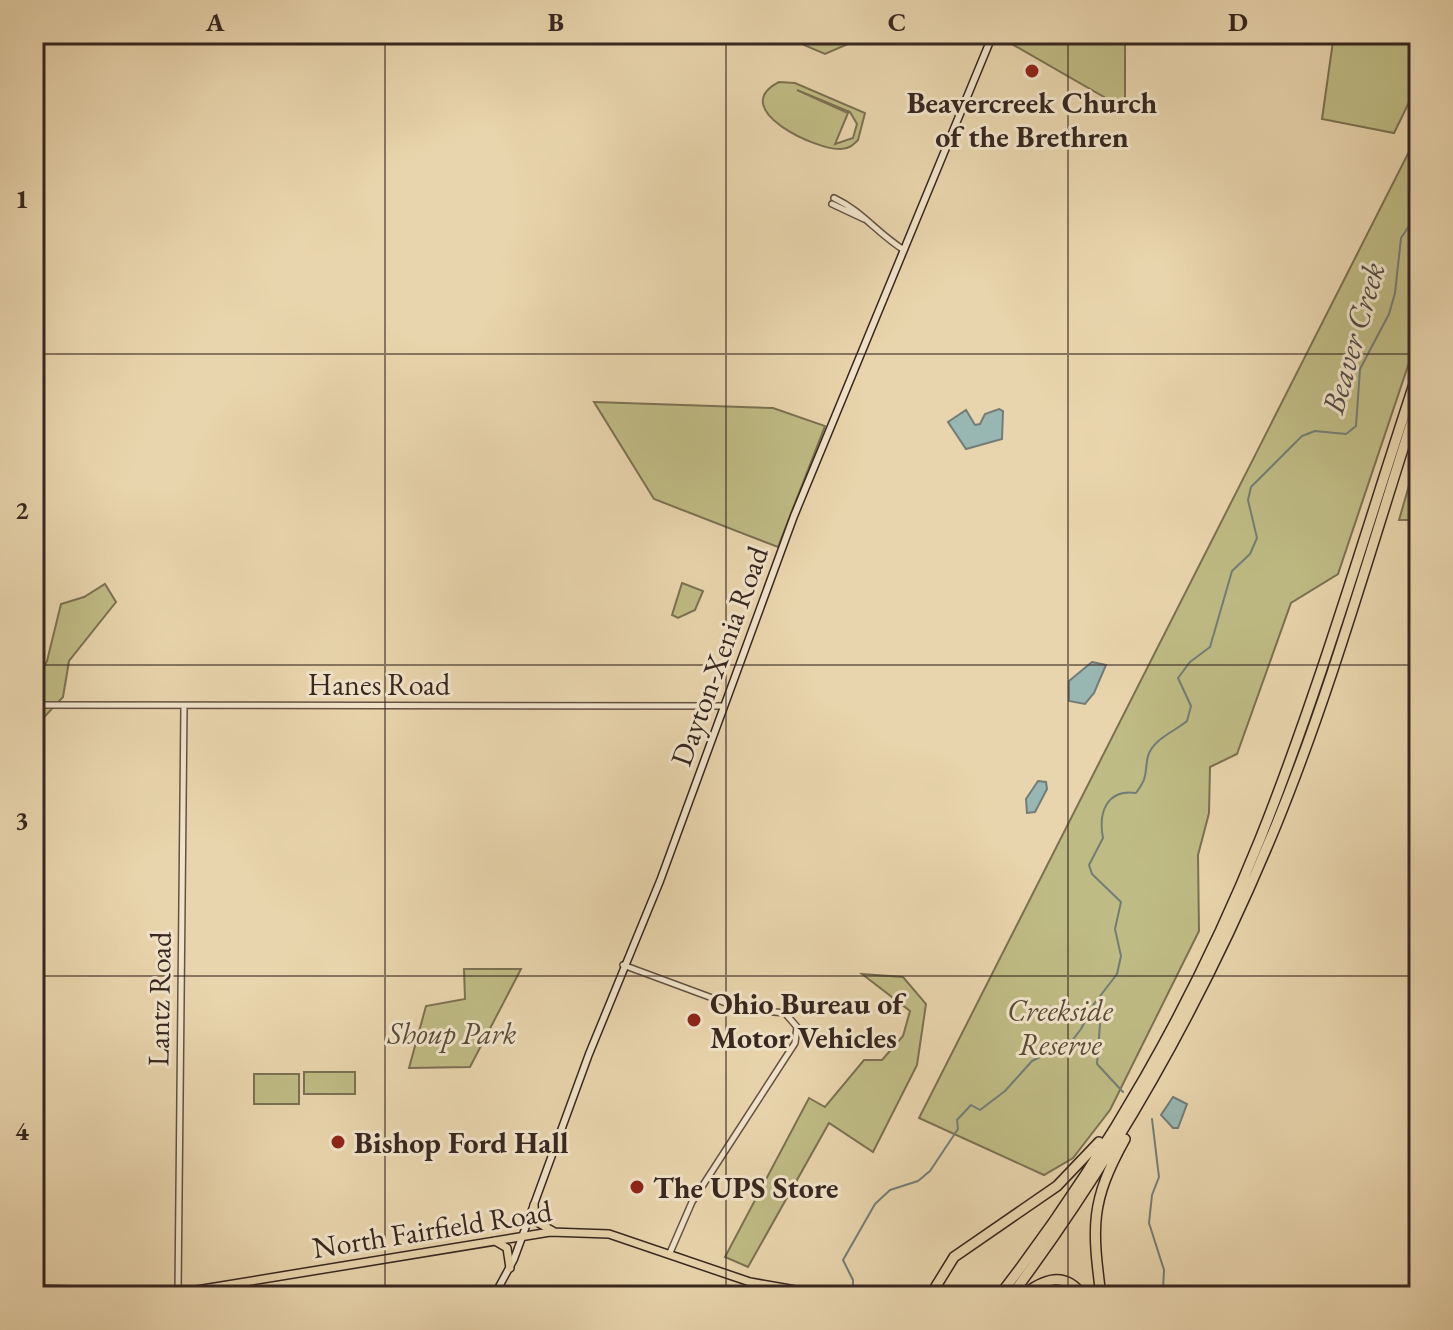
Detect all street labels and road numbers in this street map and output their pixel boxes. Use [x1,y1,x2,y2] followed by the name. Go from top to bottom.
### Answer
[661,540,777,771] street label: Dayton-Xenia Road
[308,665,451,704] street label: Hanes Road
[138,930,180,1067] street label: Lantz Road
[310,1191,555,1267] street label: North Fairfield Road

